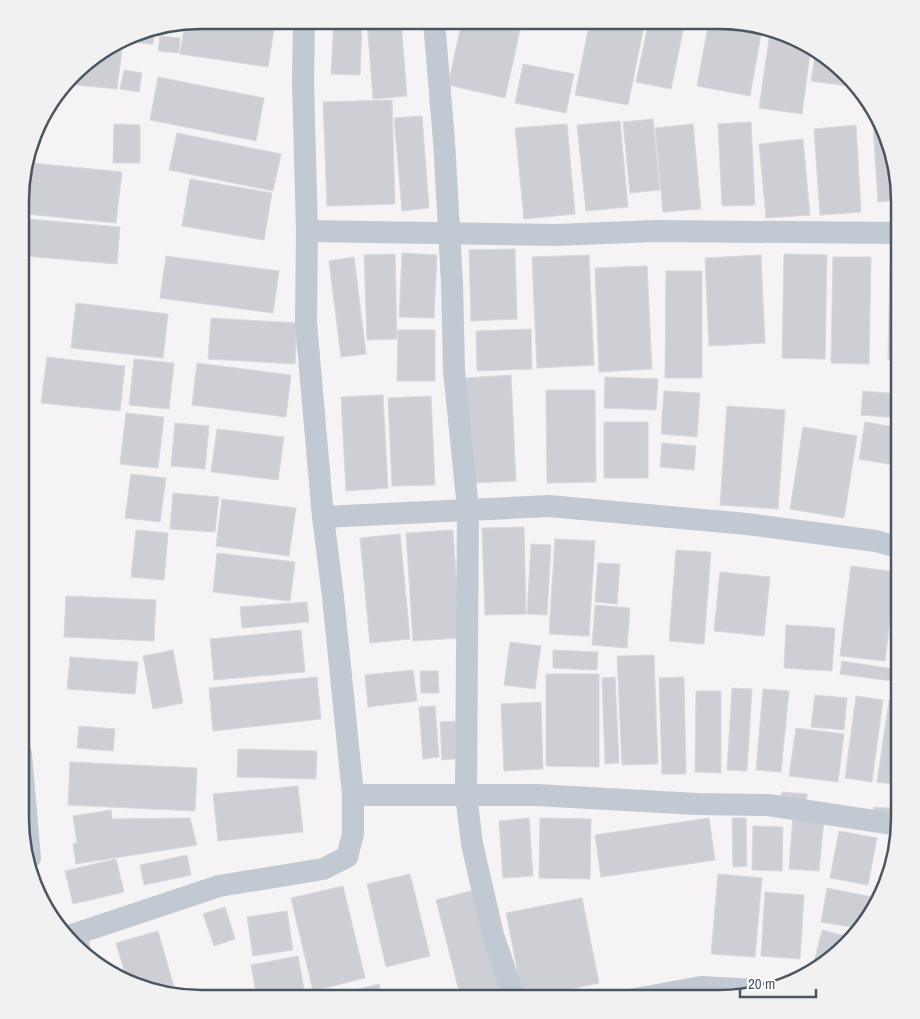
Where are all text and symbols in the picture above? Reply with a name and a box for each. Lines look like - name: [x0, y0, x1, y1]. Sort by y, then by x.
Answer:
- scale bar: [740, 966, 816, 998]
- text: 20 m: [748, 973, 775, 994]

